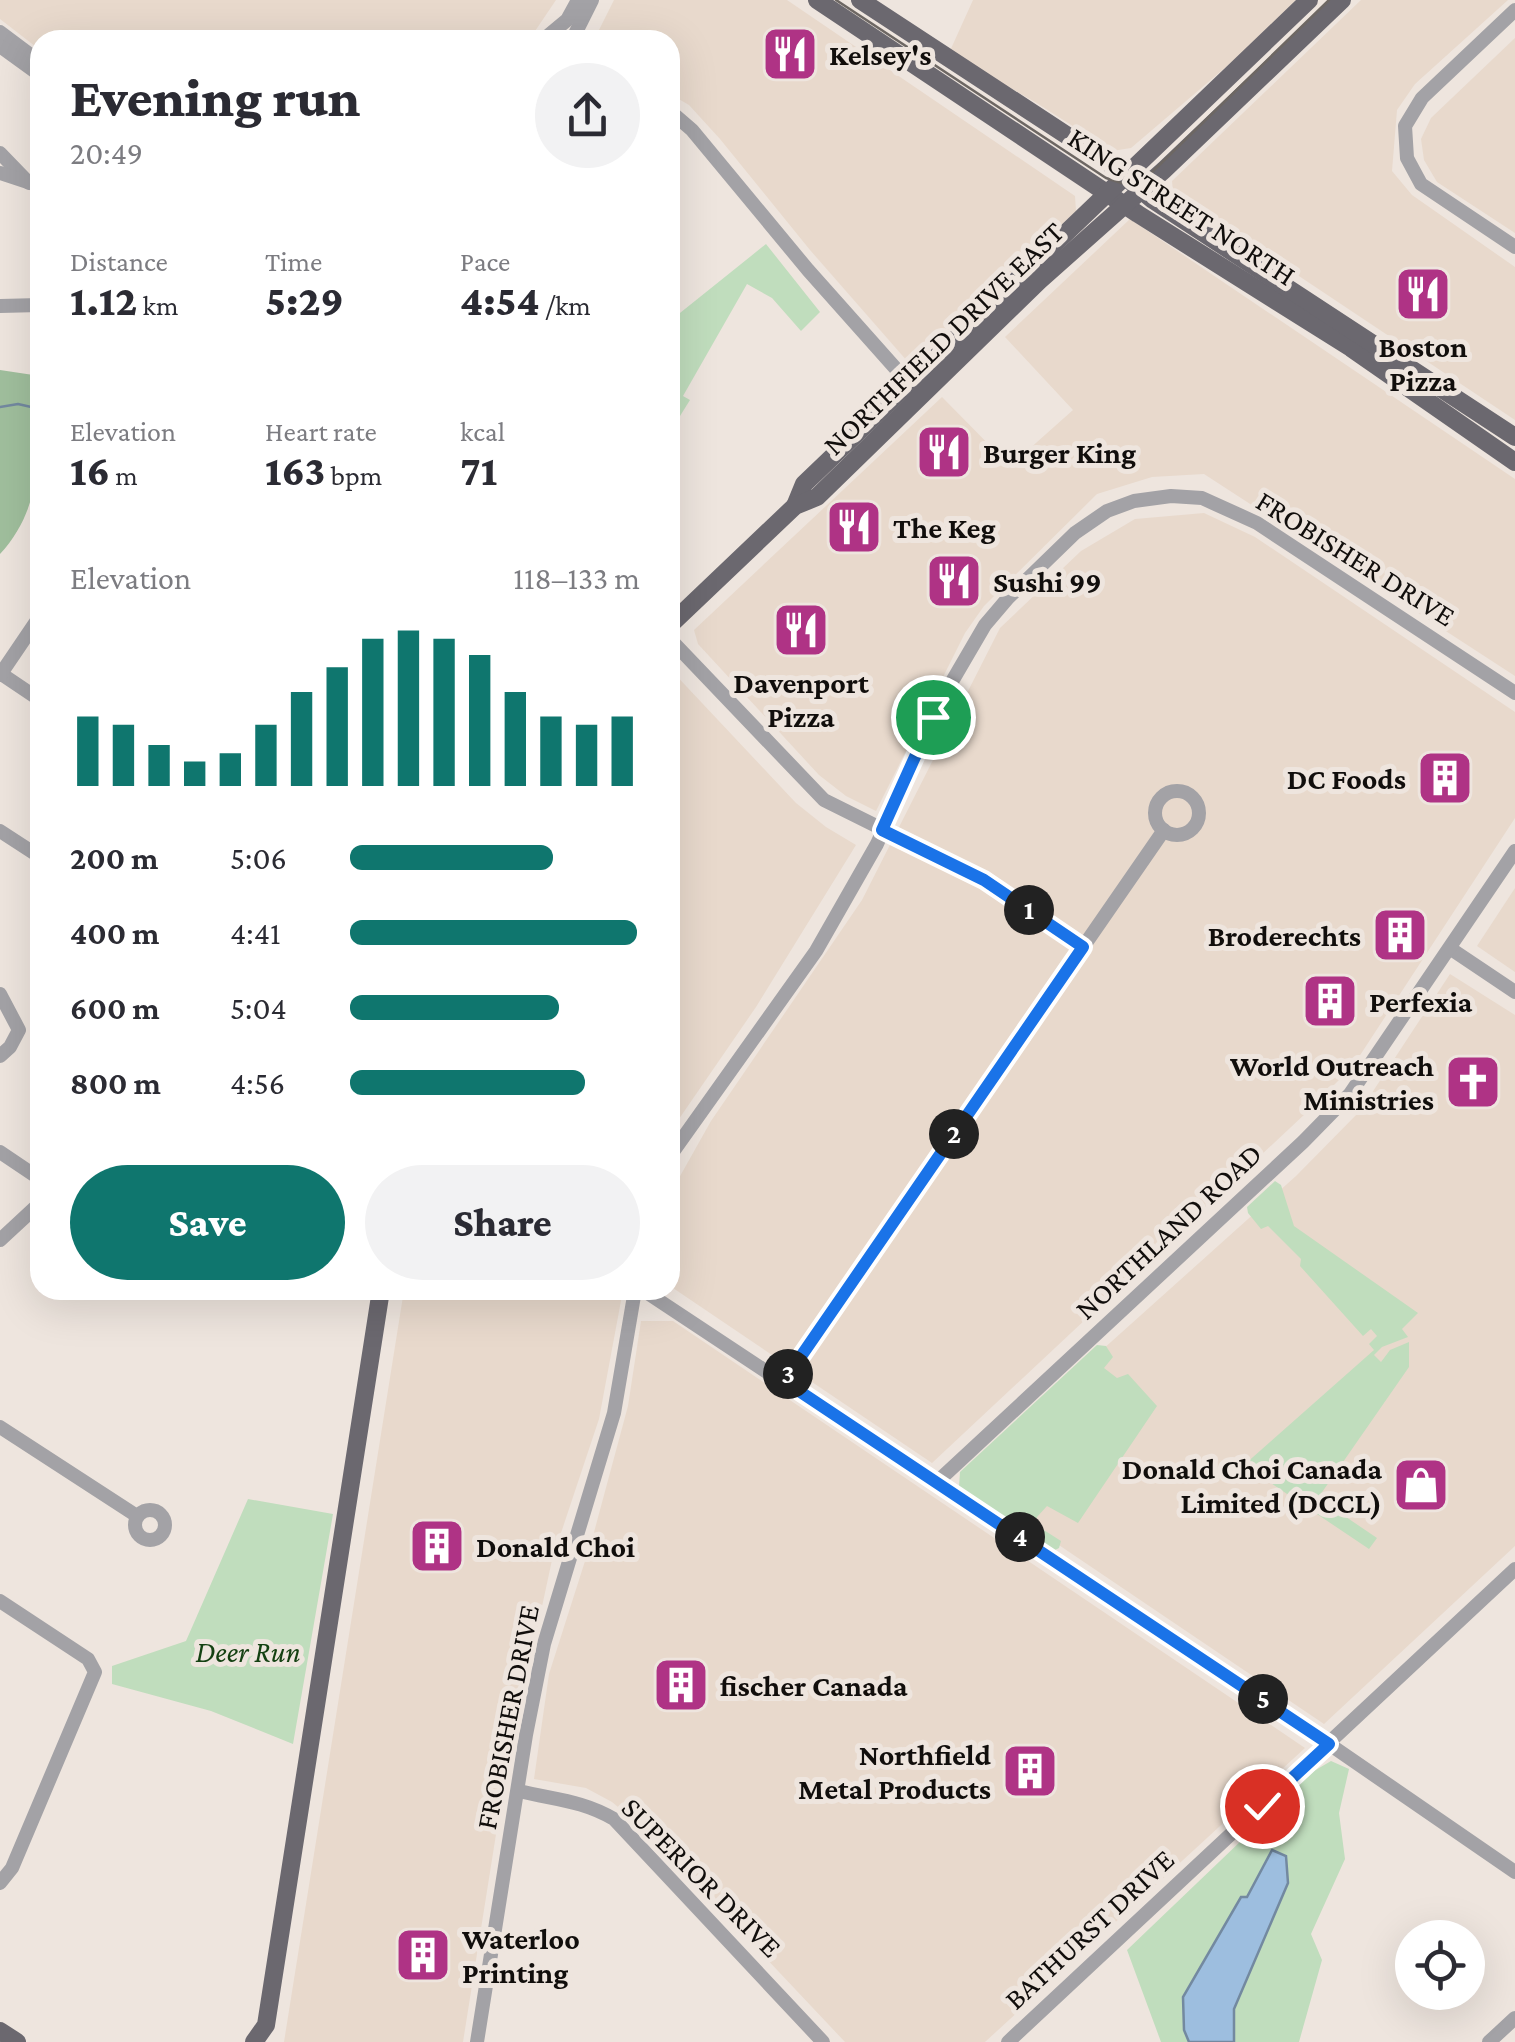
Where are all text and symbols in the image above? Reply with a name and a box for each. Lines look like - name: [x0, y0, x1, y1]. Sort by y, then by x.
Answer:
- restaurant icon: Kelsey's: [760, 24, 820, 84]
- place label: Kelsey's: [829, 38, 931, 71]
- button: share: [535, 63, 640, 168]
- text: Evening run: [70, 67, 360, 128]
- street label: KING STREET NORTH: [1062, 120, 1302, 292]
- text: 20:49: [70, 135, 143, 171]
- street label: NORTHFIELD DRIVE EAST: [816, 215, 1070, 461]
- text: Distance: [70, 246, 168, 277]
- text: Time: [265, 246, 322, 277]
- text: Pace: [460, 246, 510, 277]
- restaurant icon: Boston Pizza: [1393, 264, 1453, 324]
- text: 1.12: [70, 277, 137, 324]
- text: 5:29: [265, 277, 344, 324]
- text: 4:54: [460, 277, 540, 324]
- text: km: [137, 290, 178, 321]
- text: /km: [540, 290, 591, 321]
- place label: Boston Pizza: [1379, 330, 1467, 397]
- text: Elevation: [70, 416, 176, 447]
- text: Heart rate: [265, 416, 377, 447]
- text: kcal: [460, 416, 505, 447]
- restaurant icon: Burger King: [914, 422, 974, 482]
- place label: Burger King: [983, 436, 1136, 469]
- text: 16: [70, 447, 110, 494]
- text: 163: [265, 447, 325, 494]
- text: 71: [460, 447, 497, 494]
- text: m: [110, 460, 138, 491]
- text: bpm: [325, 460, 382, 491]
- street label: FROBISHER DRIVE: [1251, 484, 1461, 632]
- restaurant icon: The Keg: [824, 497, 884, 557]
- place label: The Keg: [893, 511, 996, 544]
- restaurant icon: Sushi 99: [924, 551, 984, 611]
- text: Elevation: [70, 560, 191, 596]
- text: 118–133 m: [513, 560, 640, 596]
- place label: Sushi 99: [993, 565, 1102, 598]
- restaurant icon: Davenport Pizza: [771, 600, 831, 660]
- place label: Davenport Pizza: [733, 666, 869, 733]
- pin: [891, 675, 976, 760]
- icon: arrive: [906, 690, 961, 745]
- building icon: DC Foods: [1415, 748, 1475, 808]
- place label: DC Foods: [1287, 762, 1406, 795]
- text: 200 m: [70, 840, 158, 876]
- text: 5:06: [230, 840, 287, 876]
- pin: 1: [1004, 885, 1054, 935]
- text: 1: [1024, 894, 1034, 925]
- building icon: Broderechts: [1370, 905, 1430, 965]
- text: 400 m: [70, 915, 159, 951]
- text: 4:41: [230, 915, 281, 951]
- place label: Broderechts: [1208, 919, 1361, 952]
- building icon: Perfexia: [1300, 971, 1360, 1031]
- place label: Perfexia: [1369, 985, 1473, 1018]
- text: 600 m: [70, 990, 160, 1026]
- text: 5:04: [230, 990, 287, 1026]
- place label: World Outreach Ministries: [1229, 1049, 1434, 1116]
- church icon: World Outreach Ministries: [1443, 1052, 1503, 1112]
- text: 800 m: [70, 1065, 161, 1101]
- text: 4:56: [230, 1065, 285, 1101]
- pin: 2: [929, 1109, 979, 1159]
- text: 2: [947, 1118, 961, 1149]
- street label: NORTHLAND ROAD: [1068, 1136, 1268, 1326]
- button: Save: [70, 1165, 345, 1280]
- button: Share: [365, 1165, 640, 1280]
- pin: 3: [763, 1349, 813, 1399]
- text: 3: [781, 1358, 795, 1389]
- place label: Donald Choi Canada Limited (DCCL): [1122, 1452, 1382, 1520]
- shop icon: Donald Choi Canada Limited (DCCL): [1391, 1455, 1451, 1515]
- pin: 4: [995, 1512, 1045, 1562]
- building icon: Donald Choi: [407, 1516, 467, 1576]
- text: 4: [1012, 1521, 1028, 1552]
- place label: Donald Choi: [476, 1530, 635, 1563]
- street label: FROBISHER DRIVE: [469, 1602, 545, 1832]
- park label: Deer Run: [195, 1635, 301, 1668]
- building icon: fischer Canada: [651, 1655, 711, 1715]
- place label: fischer Canada: [720, 1669, 908, 1702]
- pin: 5: [1238, 1674, 1288, 1724]
- text: 5: [1256, 1683, 1270, 1714]
- place label: Northfield Metal Products: [798, 1738, 992, 1805]
- building icon: Northfield Metal Products: [1000, 1741, 1060, 1801]
- pin: [1220, 1764, 1305, 1849]
- icon: check: [1235, 1779, 1290, 1834]
- street label: SUPERIOR DRIVE: [615, 1790, 789, 1964]
- street label: BATHURST DRIVE: [998, 1842, 1180, 2016]
- map controls: [1395, 1920, 1485, 2010]
- button: locate: [1395, 1920, 1485, 2010]
- place label: Waterloo Printing: [461, 1922, 580, 1989]
- building icon: Waterloo Printing: [393, 1925, 453, 1985]

